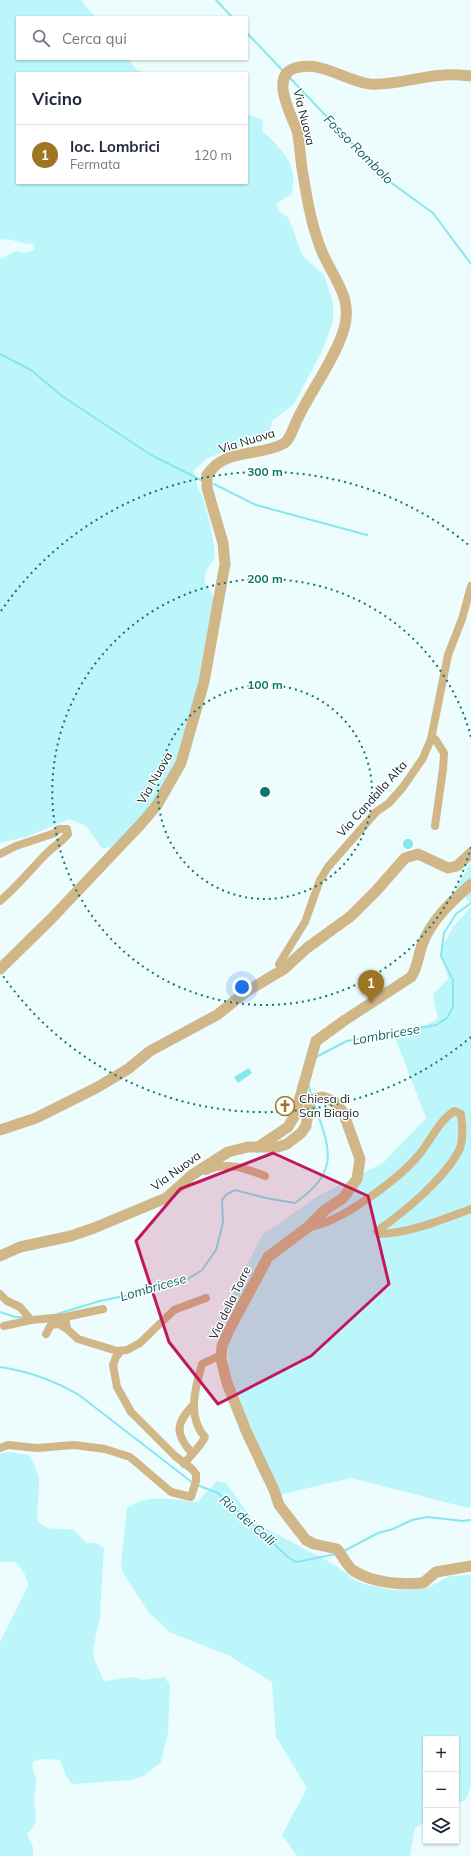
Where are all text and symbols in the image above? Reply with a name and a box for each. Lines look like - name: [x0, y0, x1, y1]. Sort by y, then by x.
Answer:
- search box: [16, 16, 248, 60]
- icon: search: [30, 27, 52, 49]
- text: Cerca qui: [62, 29, 127, 48]
- street label: Via Nuova: [290, 87, 319, 147]
- text: Vicino: [32, 88, 82, 109]
- water label: Fosso Rombolo: [321, 111, 397, 187]
- text: Ioc. Lombrici: [70, 137, 160, 156]
- text: 1: [41, 147, 49, 163]
- text: 120 m: [194, 147, 232, 163]
- text: Fermata: [70, 156, 120, 172]
- street label: Via Nuova: [217, 425, 277, 456]
- text: 300 m: [247, 464, 283, 479]
- text: 200 m: [247, 571, 283, 586]
- text: 100 m: [247, 677, 283, 692]
- street label: Via Nuova: [134, 749, 175, 806]
- street label: Via Candalla Alta: [333, 757, 410, 840]
- centre of rings: [258, 785, 272, 799]
- pin: 1: [358, 970, 384, 1003]
- your location: [232, 977, 252, 997]
- water label: Lombricese: [351, 1020, 421, 1048]
- place label: Chiesa di San Biagio: [299, 1091, 359, 1120]
- church icon: Chiesa di San Biagio: [274, 1095, 296, 1117]
- street label: Via Nuova: [148, 1148, 203, 1194]
- street label: Via della Torre: [205, 1264, 254, 1342]
- water label: Lombricese: [118, 1270, 188, 1304]
- water label: Rio dei Colli: [217, 1491, 280, 1549]
- map controls: [423, 1736, 459, 1844]
- button: +: [423, 1736, 459, 1772]
- button: −: [423, 1772, 459, 1808]
- button: layers: [423, 1808, 459, 1844]

